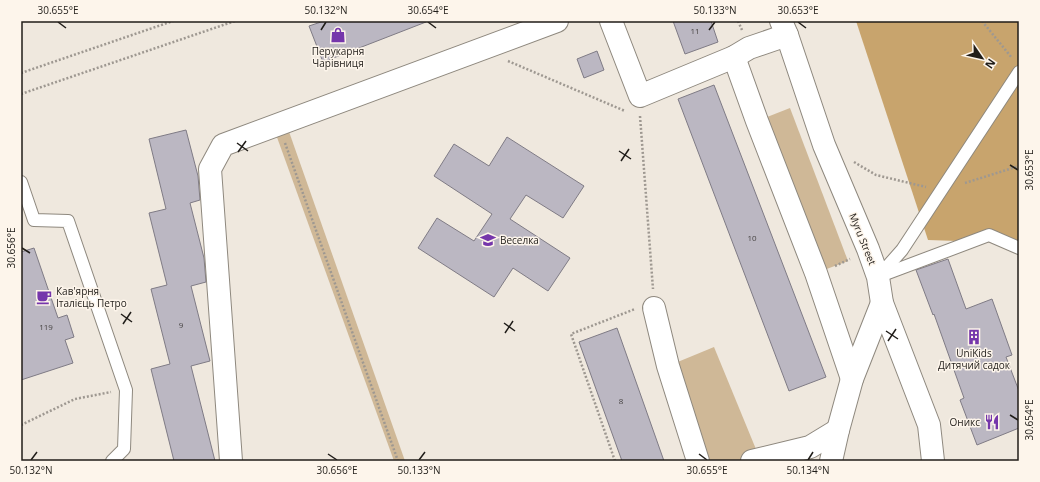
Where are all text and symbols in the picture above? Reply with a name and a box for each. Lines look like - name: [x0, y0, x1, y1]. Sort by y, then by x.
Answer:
- text: 30.655°E: [37, 3, 79, 17]
- text: 50.132°N: [304, 3, 348, 17]
- text: 30.654°E: [407, 3, 449, 17]
- text: 50.133°N: [693, 3, 737, 17]
- text: 30.653°E: [777, 3, 819, 17]
- house number: 11: [690, 25, 700, 36]
- shop icon: Перукарня Чарівниця: [329, 26, 347, 44]
- north arrow: [962, 38, 1002, 78]
- place label: Перукарня Чарівниця: [312, 44, 364, 70]
- text: N: [982, 56, 999, 72]
- text: 30.653°E: [1022, 149, 1036, 191]
- street label: Myru Street: [846, 211, 880, 267]
- text: 30.656°E: [4, 227, 18, 269]
- school or university icon: Веселка: [479, 231, 497, 249]
- house number: 10: [747, 232, 757, 243]
- place label: Веселка: [500, 233, 539, 247]
- place label: Кав'ярня Італієць Петро: [56, 284, 127, 310]
- cafe icon: Кав'ярня Італієць Петро: [35, 288, 53, 306]
- house number: 9: [179, 319, 184, 330]
- house number: 119: [39, 321, 53, 332]
- building icon: UniKids Дитячий садок: [965, 328, 983, 346]
- place label: UniKids Дитячий садок: [938, 346, 1011, 372]
- house number: 8: [619, 395, 624, 406]
- text: 30.654°E: [1022, 399, 1036, 441]
- restaurant icon: Оникс: [983, 413, 1001, 431]
- place label: Оникс: [950, 415, 980, 429]
- text: 50.132°N: [9, 463, 53, 477]
- text: 30.656°E: [316, 463, 358, 477]
- text: 50.133°N: [397, 463, 441, 477]
- text: 30.655°E: [686, 463, 728, 477]
- text: 50.134°N: [786, 463, 830, 477]

